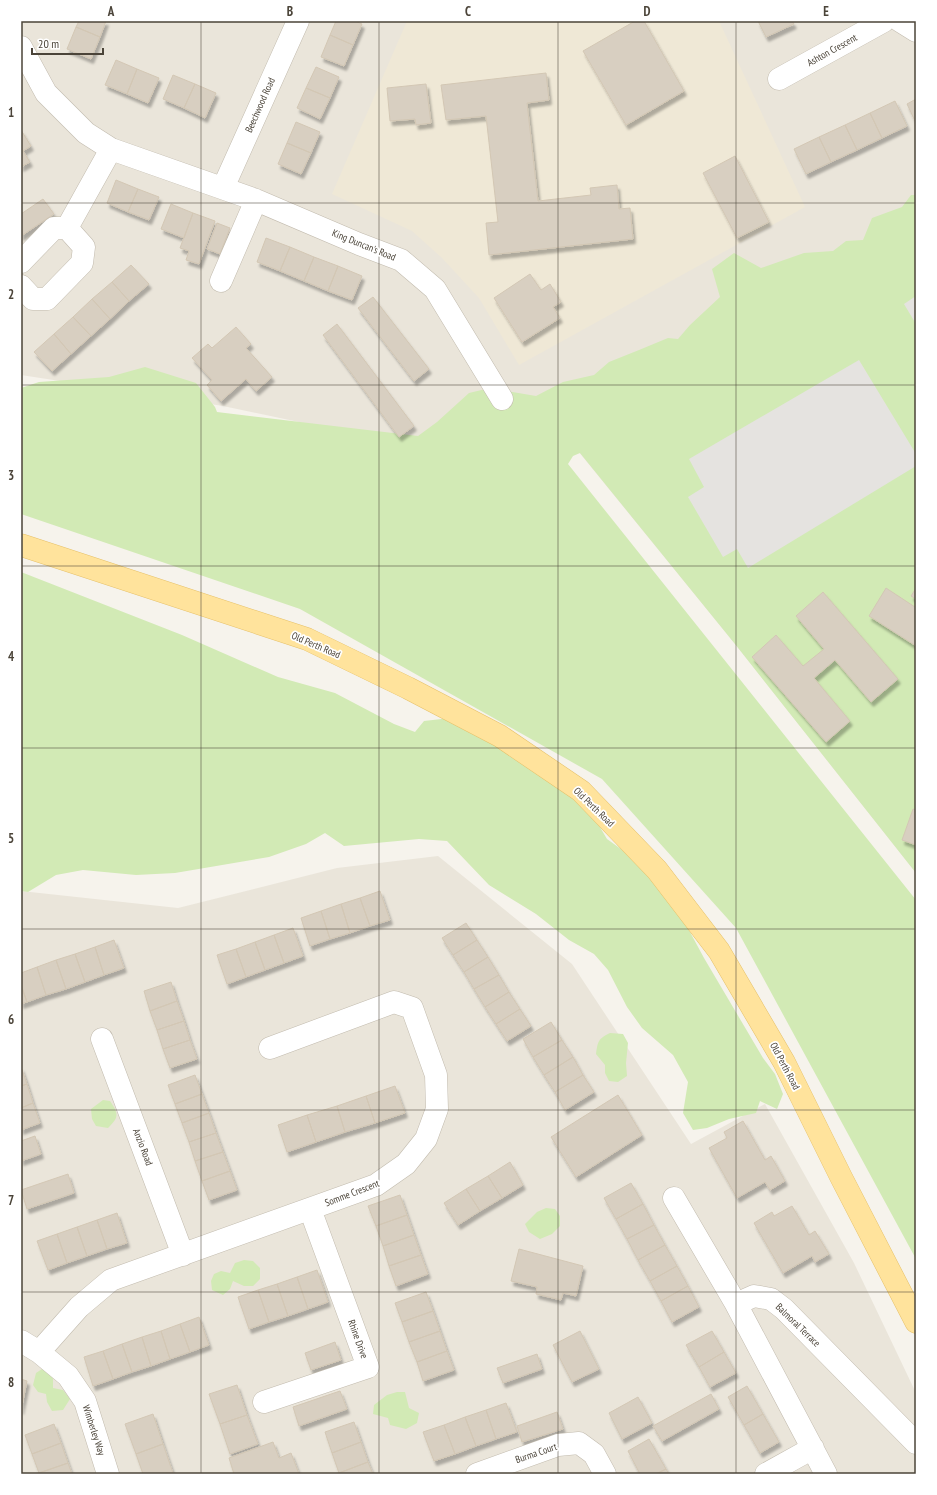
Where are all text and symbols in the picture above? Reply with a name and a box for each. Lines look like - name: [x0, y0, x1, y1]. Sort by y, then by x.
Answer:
- text: A: [107, 3, 115, 20]
- text: B: [287, 3, 293, 20]
- text: C: [465, 3, 471, 20]
- text: D: [644, 3, 651, 20]
- text: E: [823, 3, 829, 20]
- scale bar: [32, 30, 103, 56]
- street label: Ashton Crescent: [805, 31, 860, 69]
- text: 20 m: [38, 36, 59, 51]
- street label: Beechwood Road: [242, 76, 278, 134]
- text: 1: [8, 104, 14, 121]
- street label: King Duncan's Road: [330, 226, 398, 264]
- text: 2: [8, 286, 14, 303]
- text: 3: [8, 467, 14, 484]
- street label: Old Perth Road: [290, 629, 342, 661]
- text: 4: [8, 648, 15, 665]
- street label: Old Perth Road: [571, 784, 617, 830]
- text: 5: [8, 830, 14, 847]
- text: 6: [8, 1011, 14, 1028]
- street label: Old Perth Road: [767, 1040, 803, 1092]
- street label: Anzio Road: [130, 1127, 156, 1167]
- street label: Somme Crescent: [323, 1177, 381, 1209]
- text: 7: [8, 1192, 14, 1209]
- street label: Balmoral Terrace: [773, 1300, 823, 1350]
- street label: Rhine Drive: [345, 1318, 371, 1360]
- text: 8: [8, 1374, 14, 1391]
- street label: Wimberley Way: [80, 1403, 108, 1457]
- street label: Burma Court: [513, 1440, 559, 1466]

